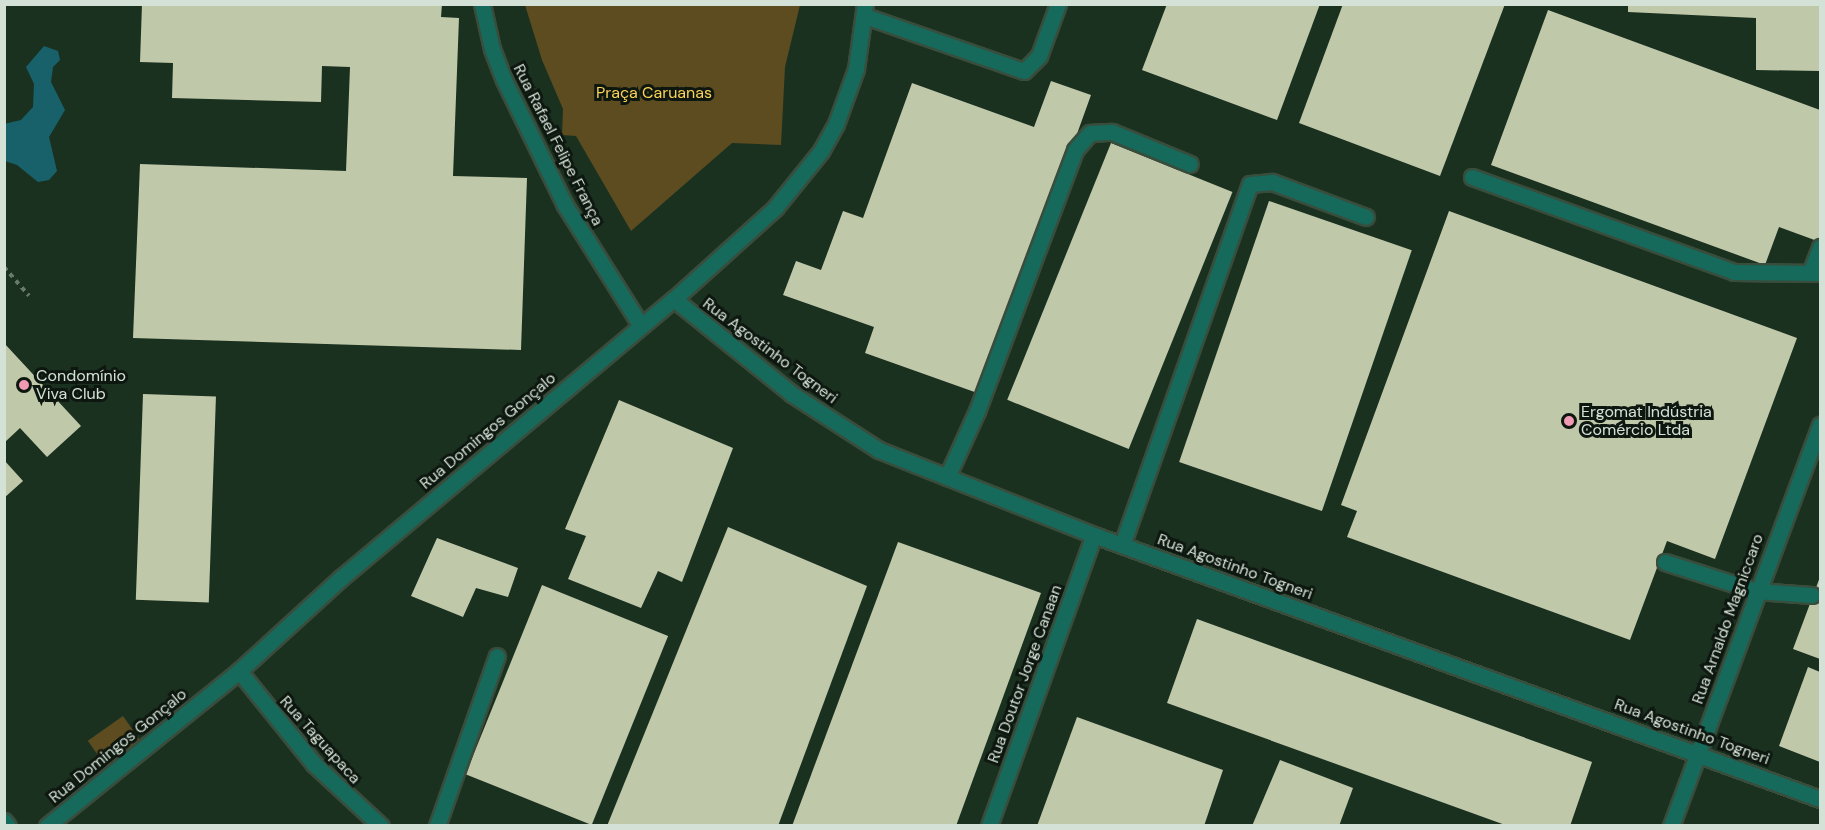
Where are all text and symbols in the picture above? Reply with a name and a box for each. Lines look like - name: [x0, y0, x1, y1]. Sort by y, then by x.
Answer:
- street label: Rua Rafael Felipe França: [509, 61, 607, 229]
- park label: Praça Caruanas: [596, 83, 712, 103]
- street label: Rua Agostinho Togneri: [699, 294, 841, 408]
- place label: Condomínio Viva Club: [36, 366, 126, 404]
- street label: Rua Domingos Gonçalo: [416, 369, 560, 493]
- marker: Condomínio Viva Club: [17, 378, 31, 392]
- place label: Ergomat Indústria Comércio Ltda: [1581, 402, 1712, 440]
- marker: Ergomat Indústria Comércio Ltda: [1562, 414, 1576, 428]
- street label: Rua Agostinho Togneri: [1155, 530, 1315, 604]
- street label: Rua Arnaldo Magniccaro: [1688, 531, 1768, 707]
- street label: Rua Doutor Jorge Canaan: [984, 582, 1066, 766]
- street label: Rua Domingos Gonçalo: [45, 685, 191, 807]
- street label: Rua Taguapaca: [276, 692, 364, 788]
- street label: Rua Agostinho Togneri: [1612, 695, 1772, 769]

